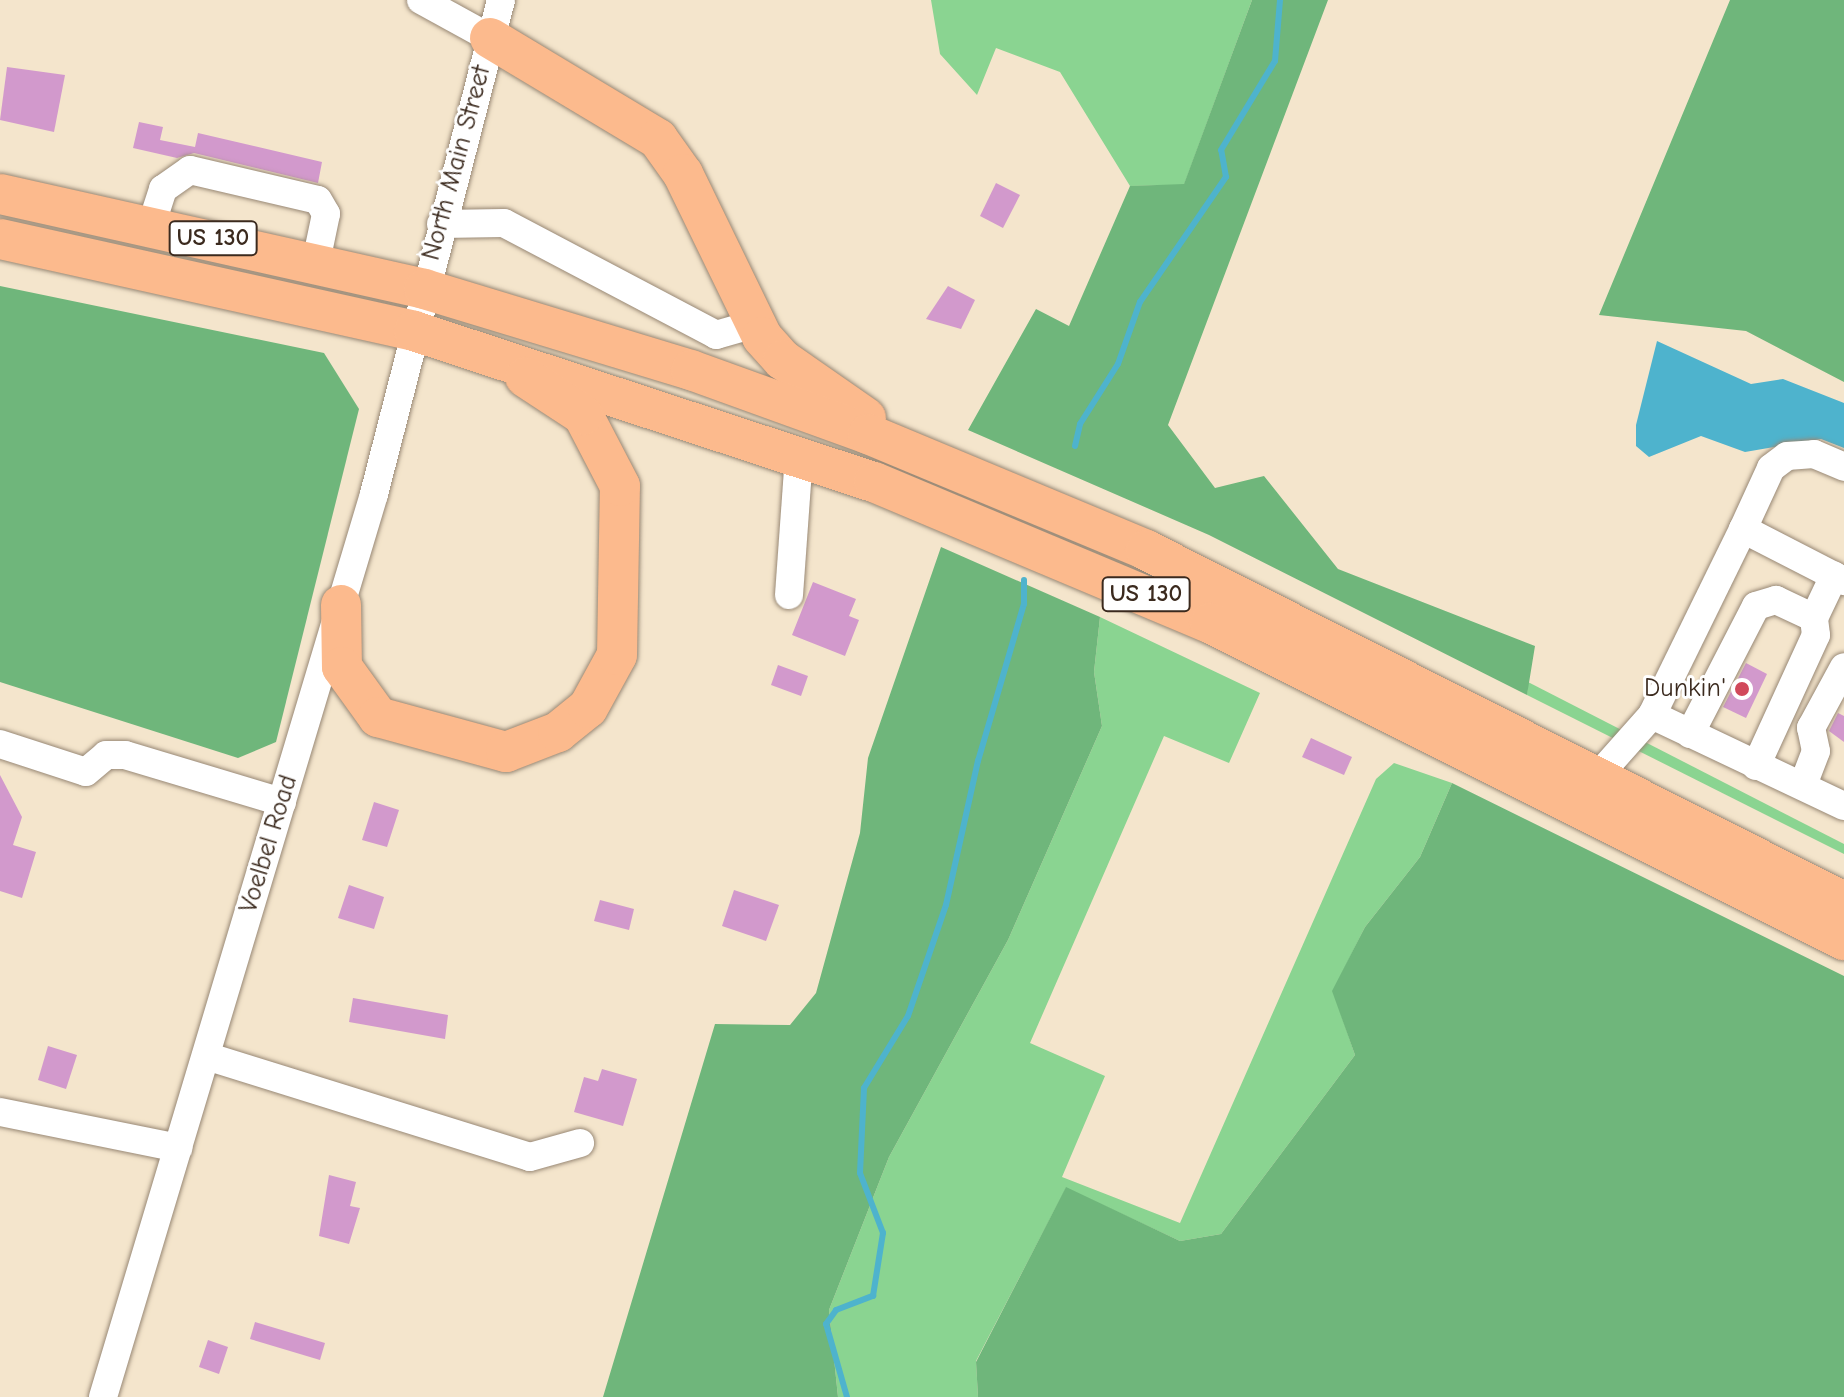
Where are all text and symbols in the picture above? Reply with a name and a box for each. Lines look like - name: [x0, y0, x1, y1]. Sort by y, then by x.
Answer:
- street label: North Main Street: [416, 62, 498, 264]
- road number: US 130: [167, 218, 259, 258]
- road number: US 130: [1100, 574, 1192, 614]
- place label: Dunkin': [1644, 673, 1726, 705]
- marker: Dunkin': [1733, 680, 1751, 698]
- street label: Voelbel Road: [233, 771, 305, 917]

